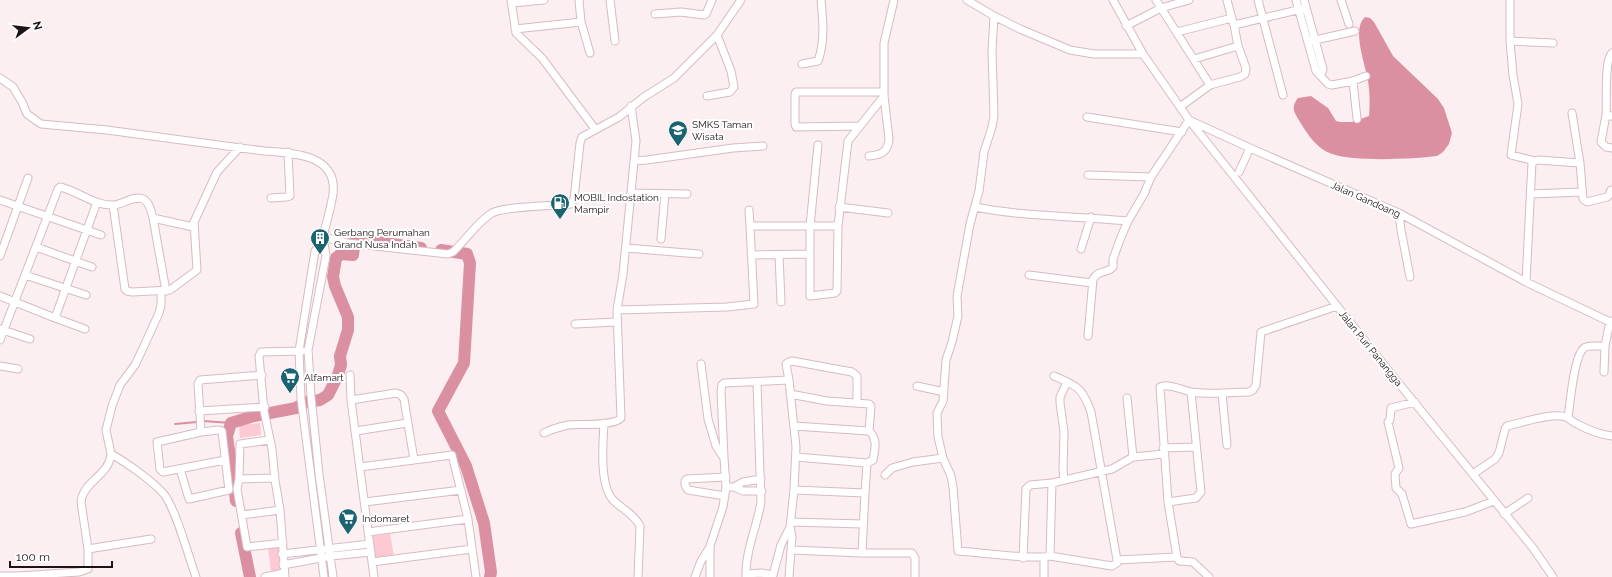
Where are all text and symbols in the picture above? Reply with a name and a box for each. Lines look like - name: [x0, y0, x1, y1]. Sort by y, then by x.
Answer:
- north arrow: [8, 8, 48, 48]
- text: N: [30, 20, 45, 31]
- school or university icon: SMKS Taman Wisata: [667, 119, 689, 147]
- place label: SMKS Taman Wisata: [692, 119, 753, 142]
- street label: Jalan Gandoang: [1329, 179, 1402, 220]
- fuel station icon: MOBIL Indostation Mampir: [549, 192, 571, 220]
- place label: MOBIL Indostation Mampir: [574, 192, 659, 215]
- building icon: Gerbang Perumahan Grand Nusa Indah: [309, 227, 331, 255]
- place label: Gerbang Perumahan Grand Nusa Indah: [334, 227, 430, 250]
- street label: Jalan Puri Panangga: [1337, 308, 1404, 388]
- supermarket icon: Alfamart: [279, 366, 301, 394]
- place label: Alfamart: [304, 372, 344, 383]
- supermarket icon: Indomaret: [337, 507, 359, 535]
- place label: Indomaret: [362, 513, 410, 524]
- scale bar: [10, 543, 112, 569]
- text: 100 m: [16, 550, 50, 564]

